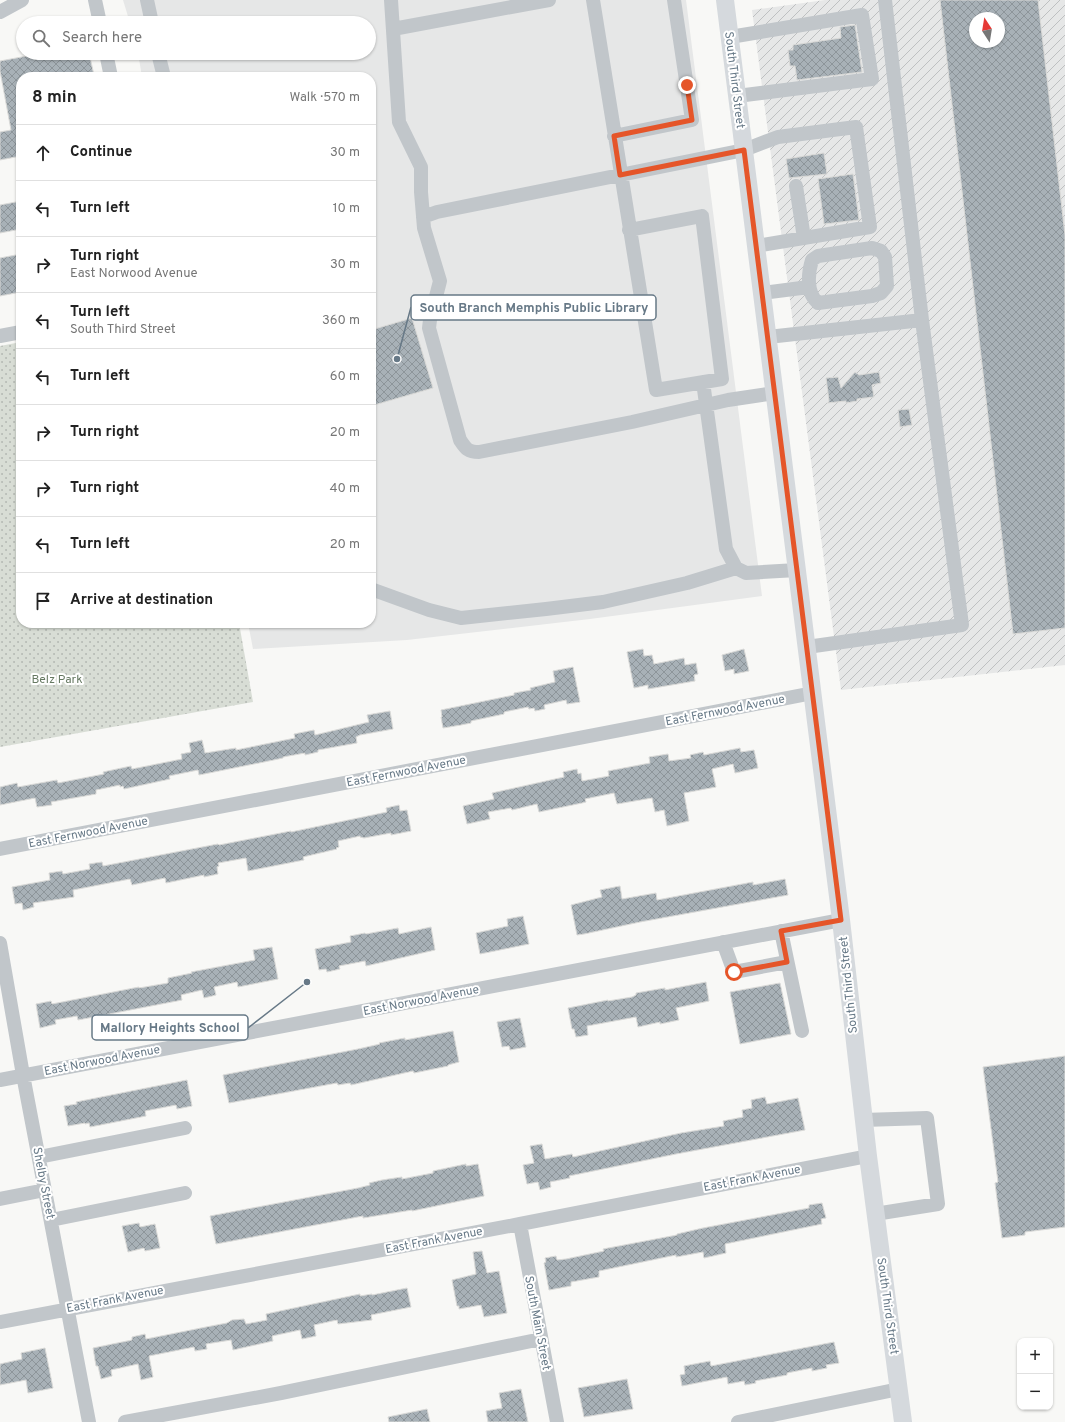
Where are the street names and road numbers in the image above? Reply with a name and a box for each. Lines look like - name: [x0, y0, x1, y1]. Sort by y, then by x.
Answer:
- street label: South Third Street: [720, 31, 748, 130]
- street label: East Fernwood Avenue: [664, 692, 786, 730]
- street label: East Fernwood Avenue: [345, 753, 467, 791]
- street label: East Fernwood Avenue: [27, 814, 149, 852]
- street label: South Third Street: [836, 936, 862, 1034]
- street label: East Norwood Avenue: [362, 982, 480, 1020]
- street label: East Norwood Avenue: [43, 1042, 161, 1080]
- street label: Shelby Street: [28, 1146, 58, 1220]
- street label: East Frank Avenue: [702, 1162, 802, 1196]
- street label: East Frank Avenue: [384, 1224, 484, 1258]
- street label: South Third Street: [872, 1257, 902, 1356]
- street label: South Main Street: [520, 1275, 554, 1372]
- street label: East Frank Avenue: [65, 1283, 165, 1317]

